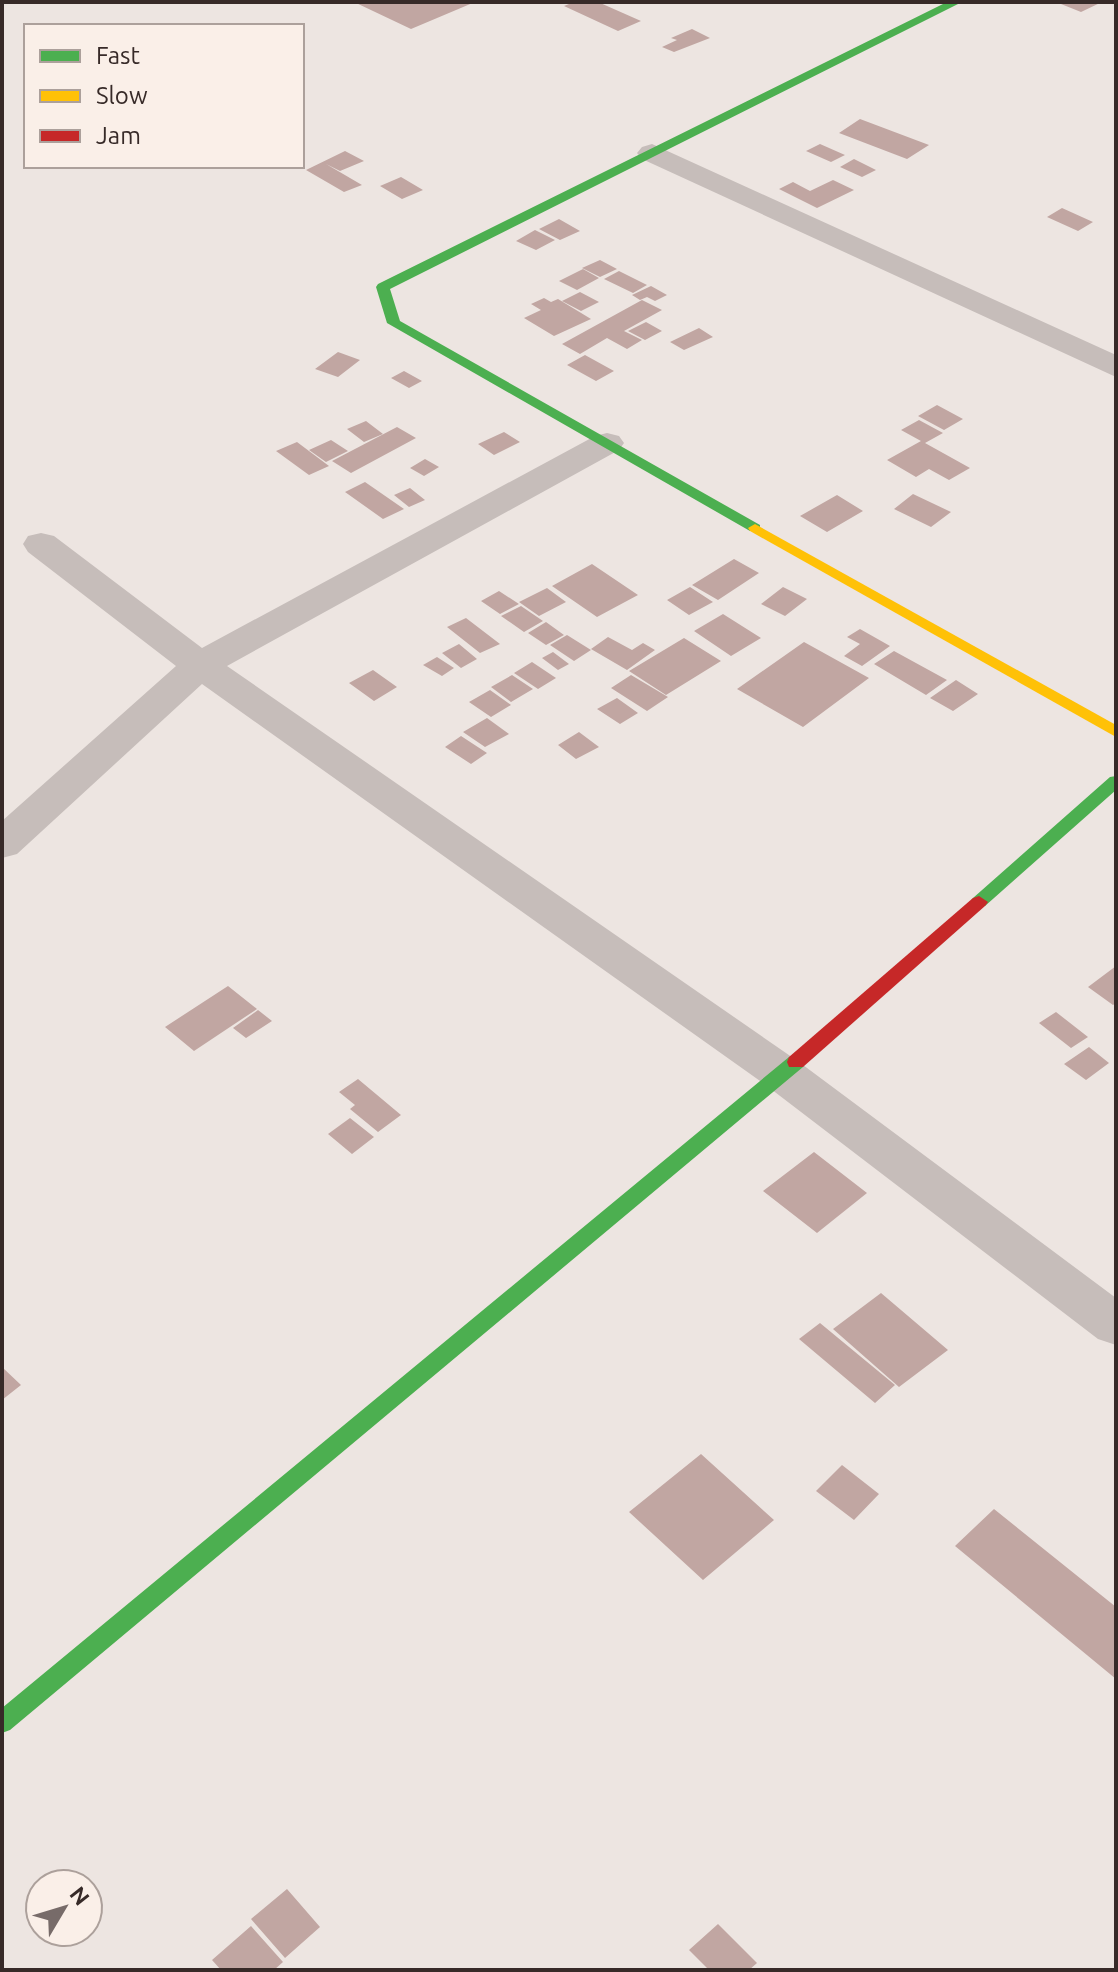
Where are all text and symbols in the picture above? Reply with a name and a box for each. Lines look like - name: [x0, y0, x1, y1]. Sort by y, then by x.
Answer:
- legend: [24, 24, 304, 168]
- text: Fast: [96, 42, 140, 69]
- text: Slow: [96, 82, 148, 109]
- text: Jam: [96, 122, 141, 149]
- north arrow: [24, 1868, 104, 1948]
- text: N: [65, 1881, 95, 1910]

